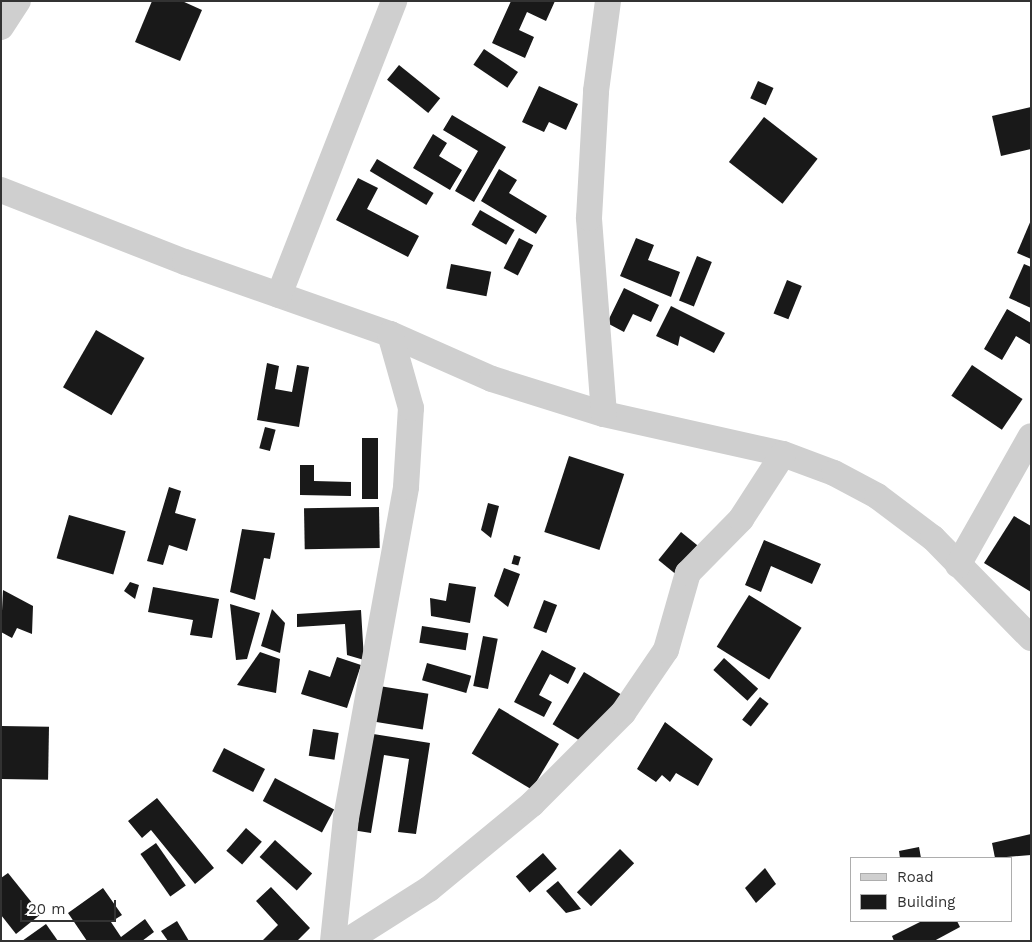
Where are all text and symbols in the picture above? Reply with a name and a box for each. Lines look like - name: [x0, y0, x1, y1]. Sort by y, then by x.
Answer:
- legend: [850, 857, 1012, 922]
- text: Road: [897, 868, 934, 886]
- scale bar: [22, 890, 119, 922]
- text: Building: [897, 893, 955, 911]
- text: 20 m: [28, 900, 66, 918]

